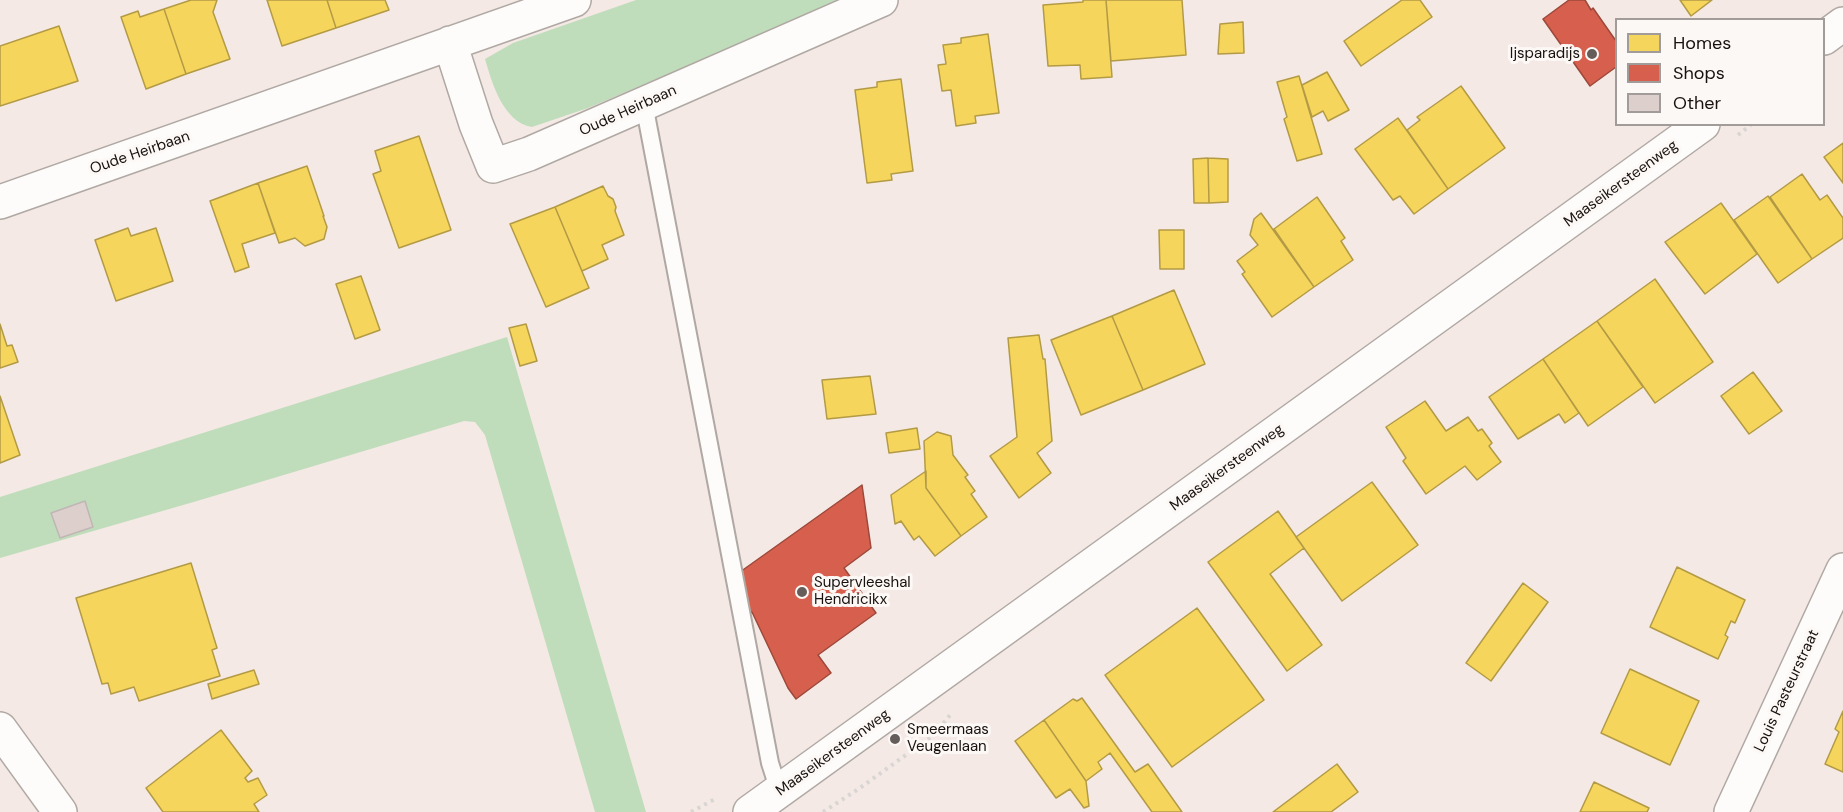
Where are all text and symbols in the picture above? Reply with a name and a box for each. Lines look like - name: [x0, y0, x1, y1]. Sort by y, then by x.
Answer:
- legend: [1615, 18, 1825, 126]
- text: Homes: [1673, 31, 1731, 55]
- place label: Ijsparadijs: [1510, 45, 1580, 63]
- marker: Ijsparadijs: [1585, 47, 1599, 61]
- text: Shops: [1673, 61, 1725, 85]
- street label: Oude Heirbaan: [577, 82, 679, 140]
- text: Other: [1673, 91, 1721, 115]
- street label: Oude Heirbaan: [88, 128, 192, 178]
- street label: Maaseikersteenweg: [1561, 137, 1681, 231]
- street label: Maaseikersteenweg: [1167, 421, 1287, 515]
- place label: Supervleeshal Hendricikx: [814, 574, 911, 609]
- marker: Supervleeshal Hendricikx: [795, 585, 809, 599]
- street label: Louis Pasteurstraat: [1751, 627, 1823, 755]
- street label: Maaseikersteenweg: [773, 706, 893, 800]
- place label: Smeermaas Veugenlaan: [907, 721, 989, 756]
- marker: Smeermaas Veugenlaan: [888, 732, 902, 746]

